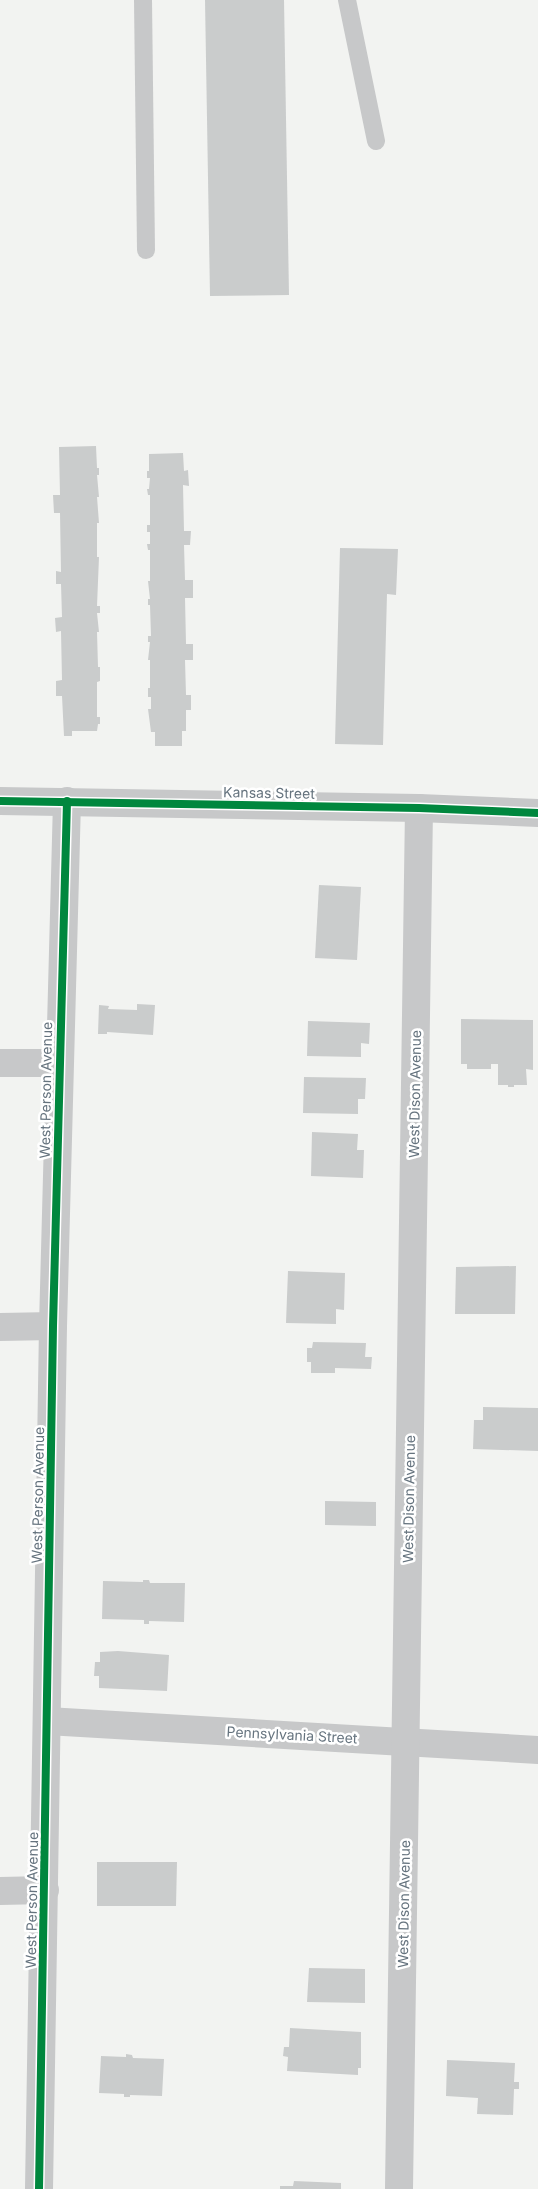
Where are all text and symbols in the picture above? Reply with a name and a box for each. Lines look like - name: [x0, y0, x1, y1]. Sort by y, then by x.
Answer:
- street label: Kansas Street: [223, 783, 315, 802]
- street label: West Person Avenue: [36, 1022, 55, 1158]
- street label: West Dison Avenue: [405, 1030, 424, 1158]
- street label: West Person Avenue: [28, 1427, 47, 1563]
- street label: West Dison Avenue: [399, 1435, 418, 1563]
- street label: Pennsylvania Street: [226, 1723, 358, 1746]
- street label: West Person Avenue: [22, 1832, 41, 1968]
- street label: West Dison Avenue: [394, 1840, 413, 1968]

